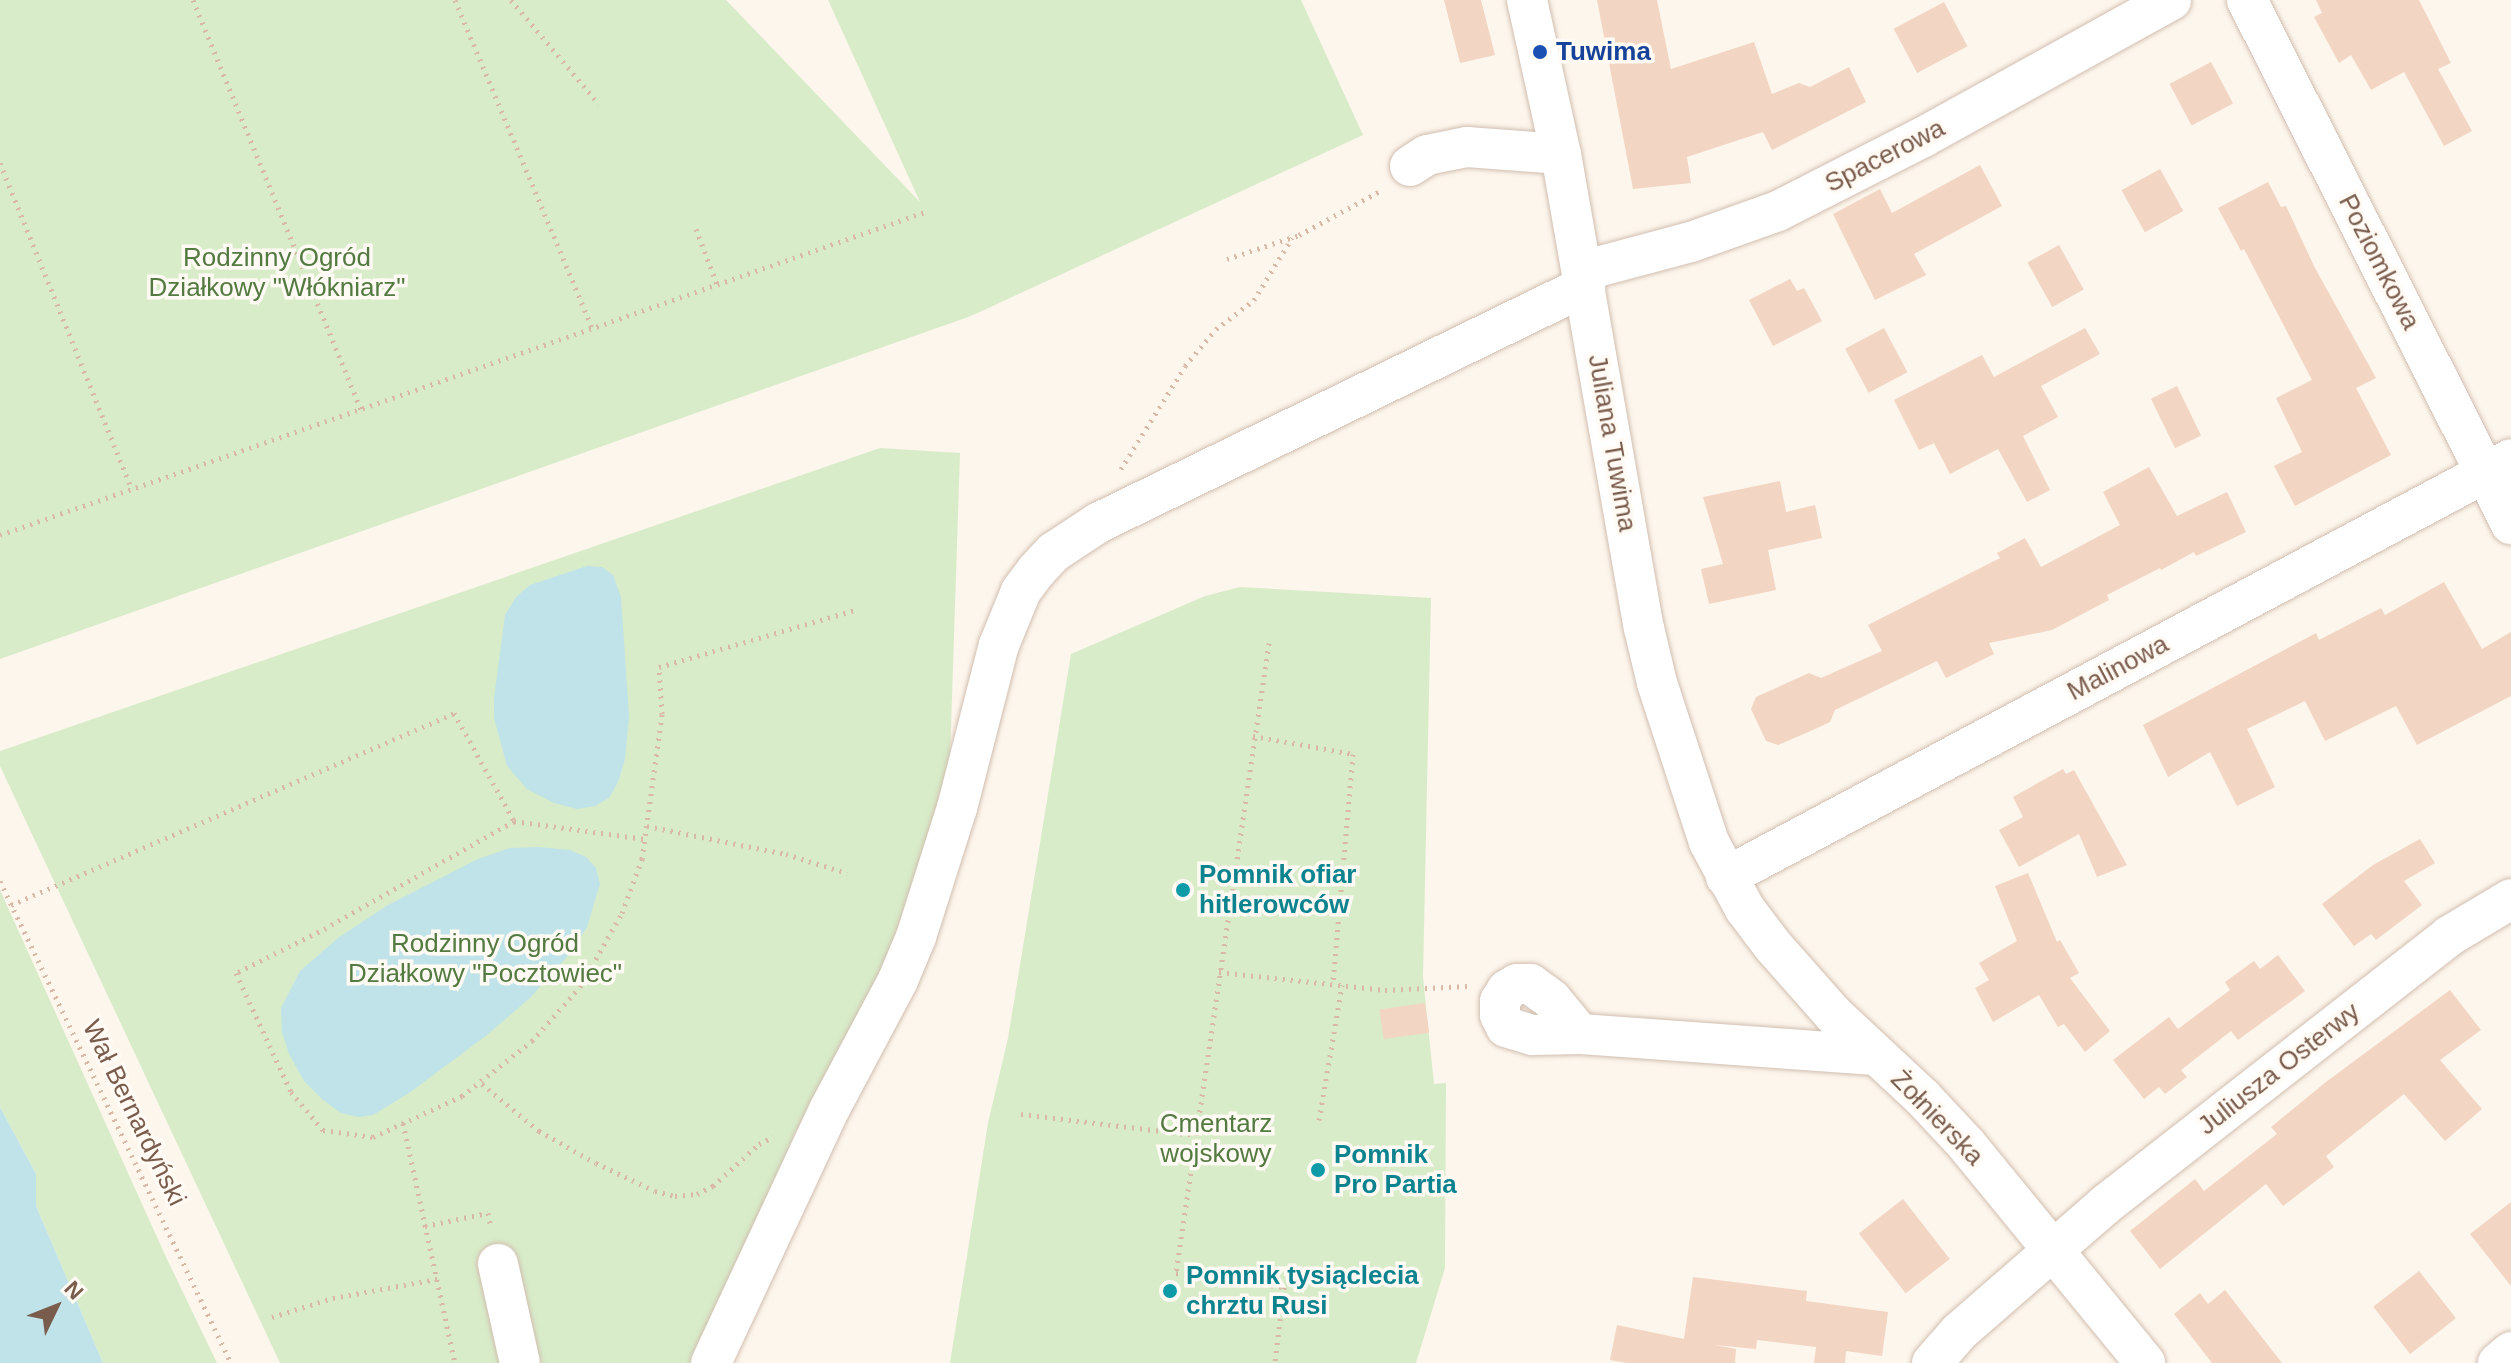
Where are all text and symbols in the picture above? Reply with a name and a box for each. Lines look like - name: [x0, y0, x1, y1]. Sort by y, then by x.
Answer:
- place label: Tuwima: [1556, 36, 1651, 68]
- marker: Tuwima: [1531, 43, 1549, 61]
- street label: Spacerowa: [1820, 113, 1950, 199]
- street label: Poziomkowa: [2332, 189, 2426, 335]
- park label: Rodzinny Ogród Działkowy "Włókniarz": [149, 242, 405, 304]
- street label: Juliana Tuwima: [1581, 352, 1643, 534]
- street label: Malinowa: [2062, 628, 2174, 708]
- place label: Pomnik ofiar hitlerowców: [1199, 859, 1356, 920]
- marker: Pomnik ofiar hitlerowców: [1174, 881, 1192, 899]
- park label: Rodzinny Ogród Działkowy "Pocztowiec": [348, 928, 622, 990]
- street label: Juliusza Osterwy: [2192, 996, 2366, 1142]
- street label: Wał Bernardyński: [76, 1015, 192, 1211]
- street label: Żołnierska: [1884, 1064, 1990, 1172]
- park label: Cmentarz wojskowy: [1160, 1108, 1272, 1170]
- place label: Pomnik Pro Partia: [1334, 1139, 1457, 1200]
- marker: Pomnik Pro Partia: [1309, 1161, 1327, 1179]
- place label: Pomnik tysiąclecia chrztu Rusi: [1186, 1260, 1419, 1322]
- north arrow: [16, 1267, 96, 1347]
- text: N: [59, 1276, 88, 1305]
- marker: Pomnik tysiąclecia chrztu Rusi: [1161, 1282, 1179, 1300]

